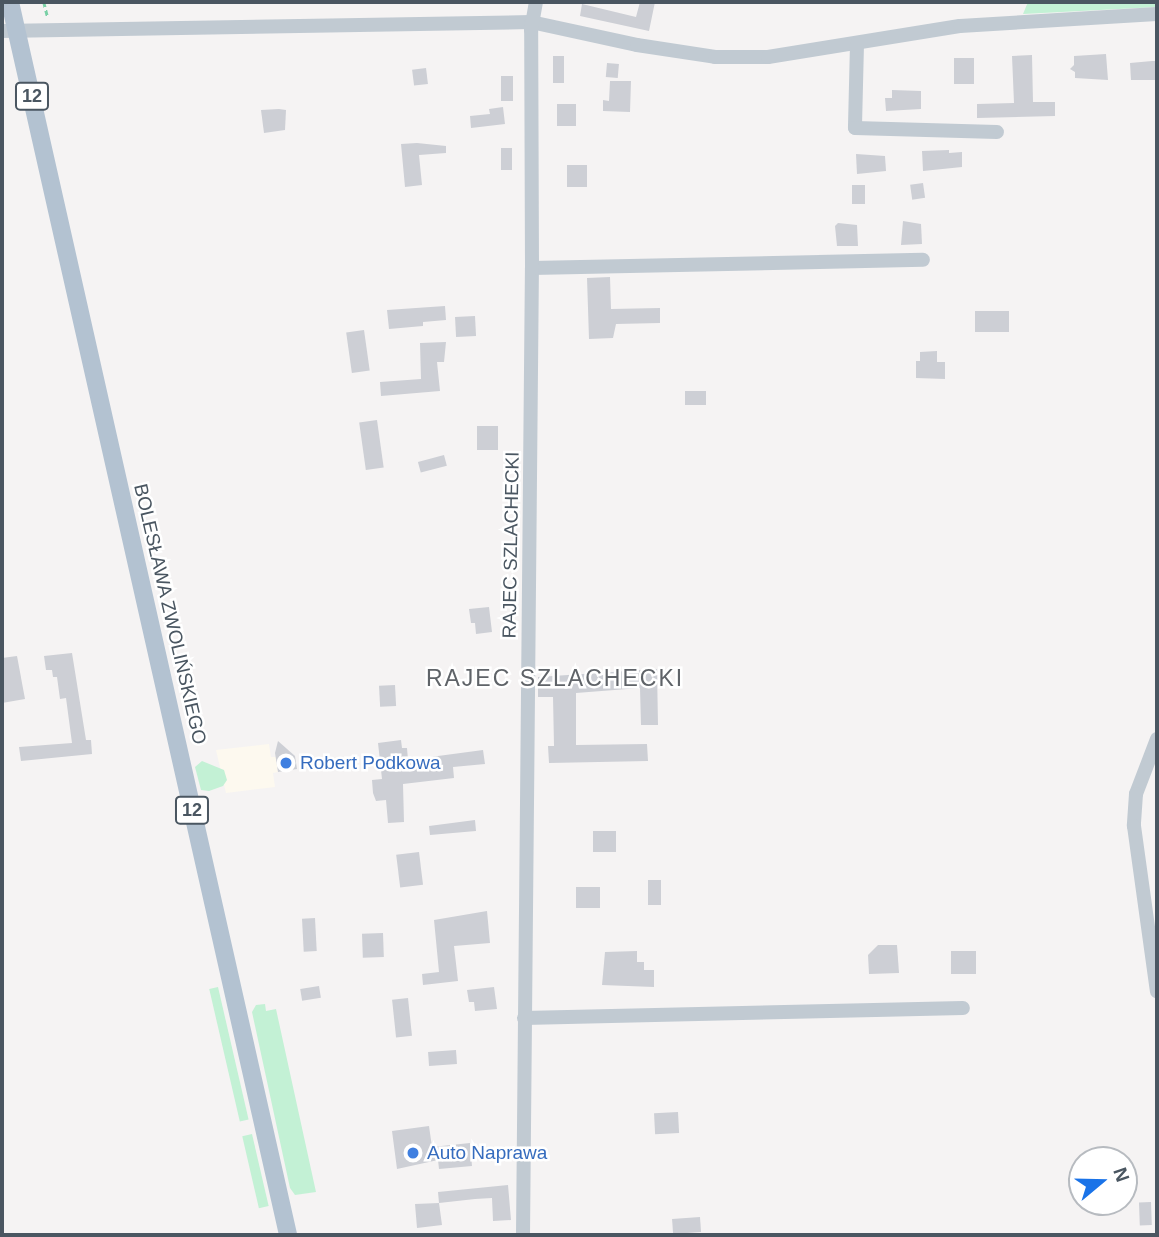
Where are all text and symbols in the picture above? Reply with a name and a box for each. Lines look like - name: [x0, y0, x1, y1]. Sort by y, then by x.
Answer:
- road number: 12: [14, 82, 50, 110]
- street label: RAJEC SZLACHECKI: [498, 451, 524, 639]
- street label: BOLESŁAWA ZWOLIŃSKIEGO: [129, 481, 211, 747]
- district label: RAJEC SZLACHECKI: [428, 664, 682, 692]
- place label: Robert Podkowa: [300, 752, 440, 774]
- marker: Robert Podkowa: [278, 755, 294, 771]
- road number: 12: [174, 796, 210, 824]
- place label: Auto Naprawa: [427, 1142, 547, 1164]
- marker: Auto Naprawa: [405, 1145, 421, 1161]
- north arrow: [1068, 1146, 1138, 1216]
- text: N: [1109, 1165, 1134, 1185]

